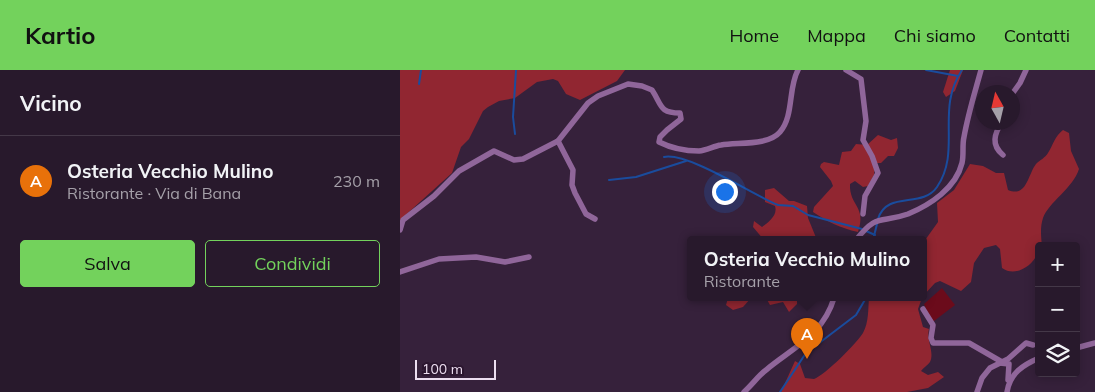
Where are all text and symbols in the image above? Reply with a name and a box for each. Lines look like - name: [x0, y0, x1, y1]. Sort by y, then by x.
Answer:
- text: Kartio: [25, 20, 96, 50]
- text: Home: [729, 24, 779, 47]
- text: Mappa: [807, 24, 866, 47]
- text: Chi siamo: [894, 24, 976, 47]
- text: Contatti: [1004, 24, 1070, 47]
- north arrow: [975, 85, 1020, 130]
- text: Vicino: [20, 90, 82, 116]
- text: Osteria Vecchio Mulino: [67, 159, 274, 183]
- text: A: [30, 171, 42, 191]
- text: 230 m: [333, 171, 380, 191]
- your location: [712, 179, 738, 205]
- text: Ristorante · Via di Bana: [67, 183, 241, 203]
- popup: [687, 236, 927, 301]
- button: Salva: [20, 240, 195, 287]
- button: Condividi: [205, 240, 380, 287]
- map controls: [1035, 242, 1080, 377]
- button: +: [1035, 242, 1080, 287]
- text: Osteria Vecchio Mulino: [704, 247, 910, 271]
- text: Ristorante: [704, 271, 780, 291]
- button: −: [1035, 287, 1080, 332]
- pin: A: [791, 318, 823, 359]
- button: layers: [1035, 332, 1080, 377]
- scale bar: [415, 357, 496, 380]
- text: 100 m: [422, 360, 463, 378]

